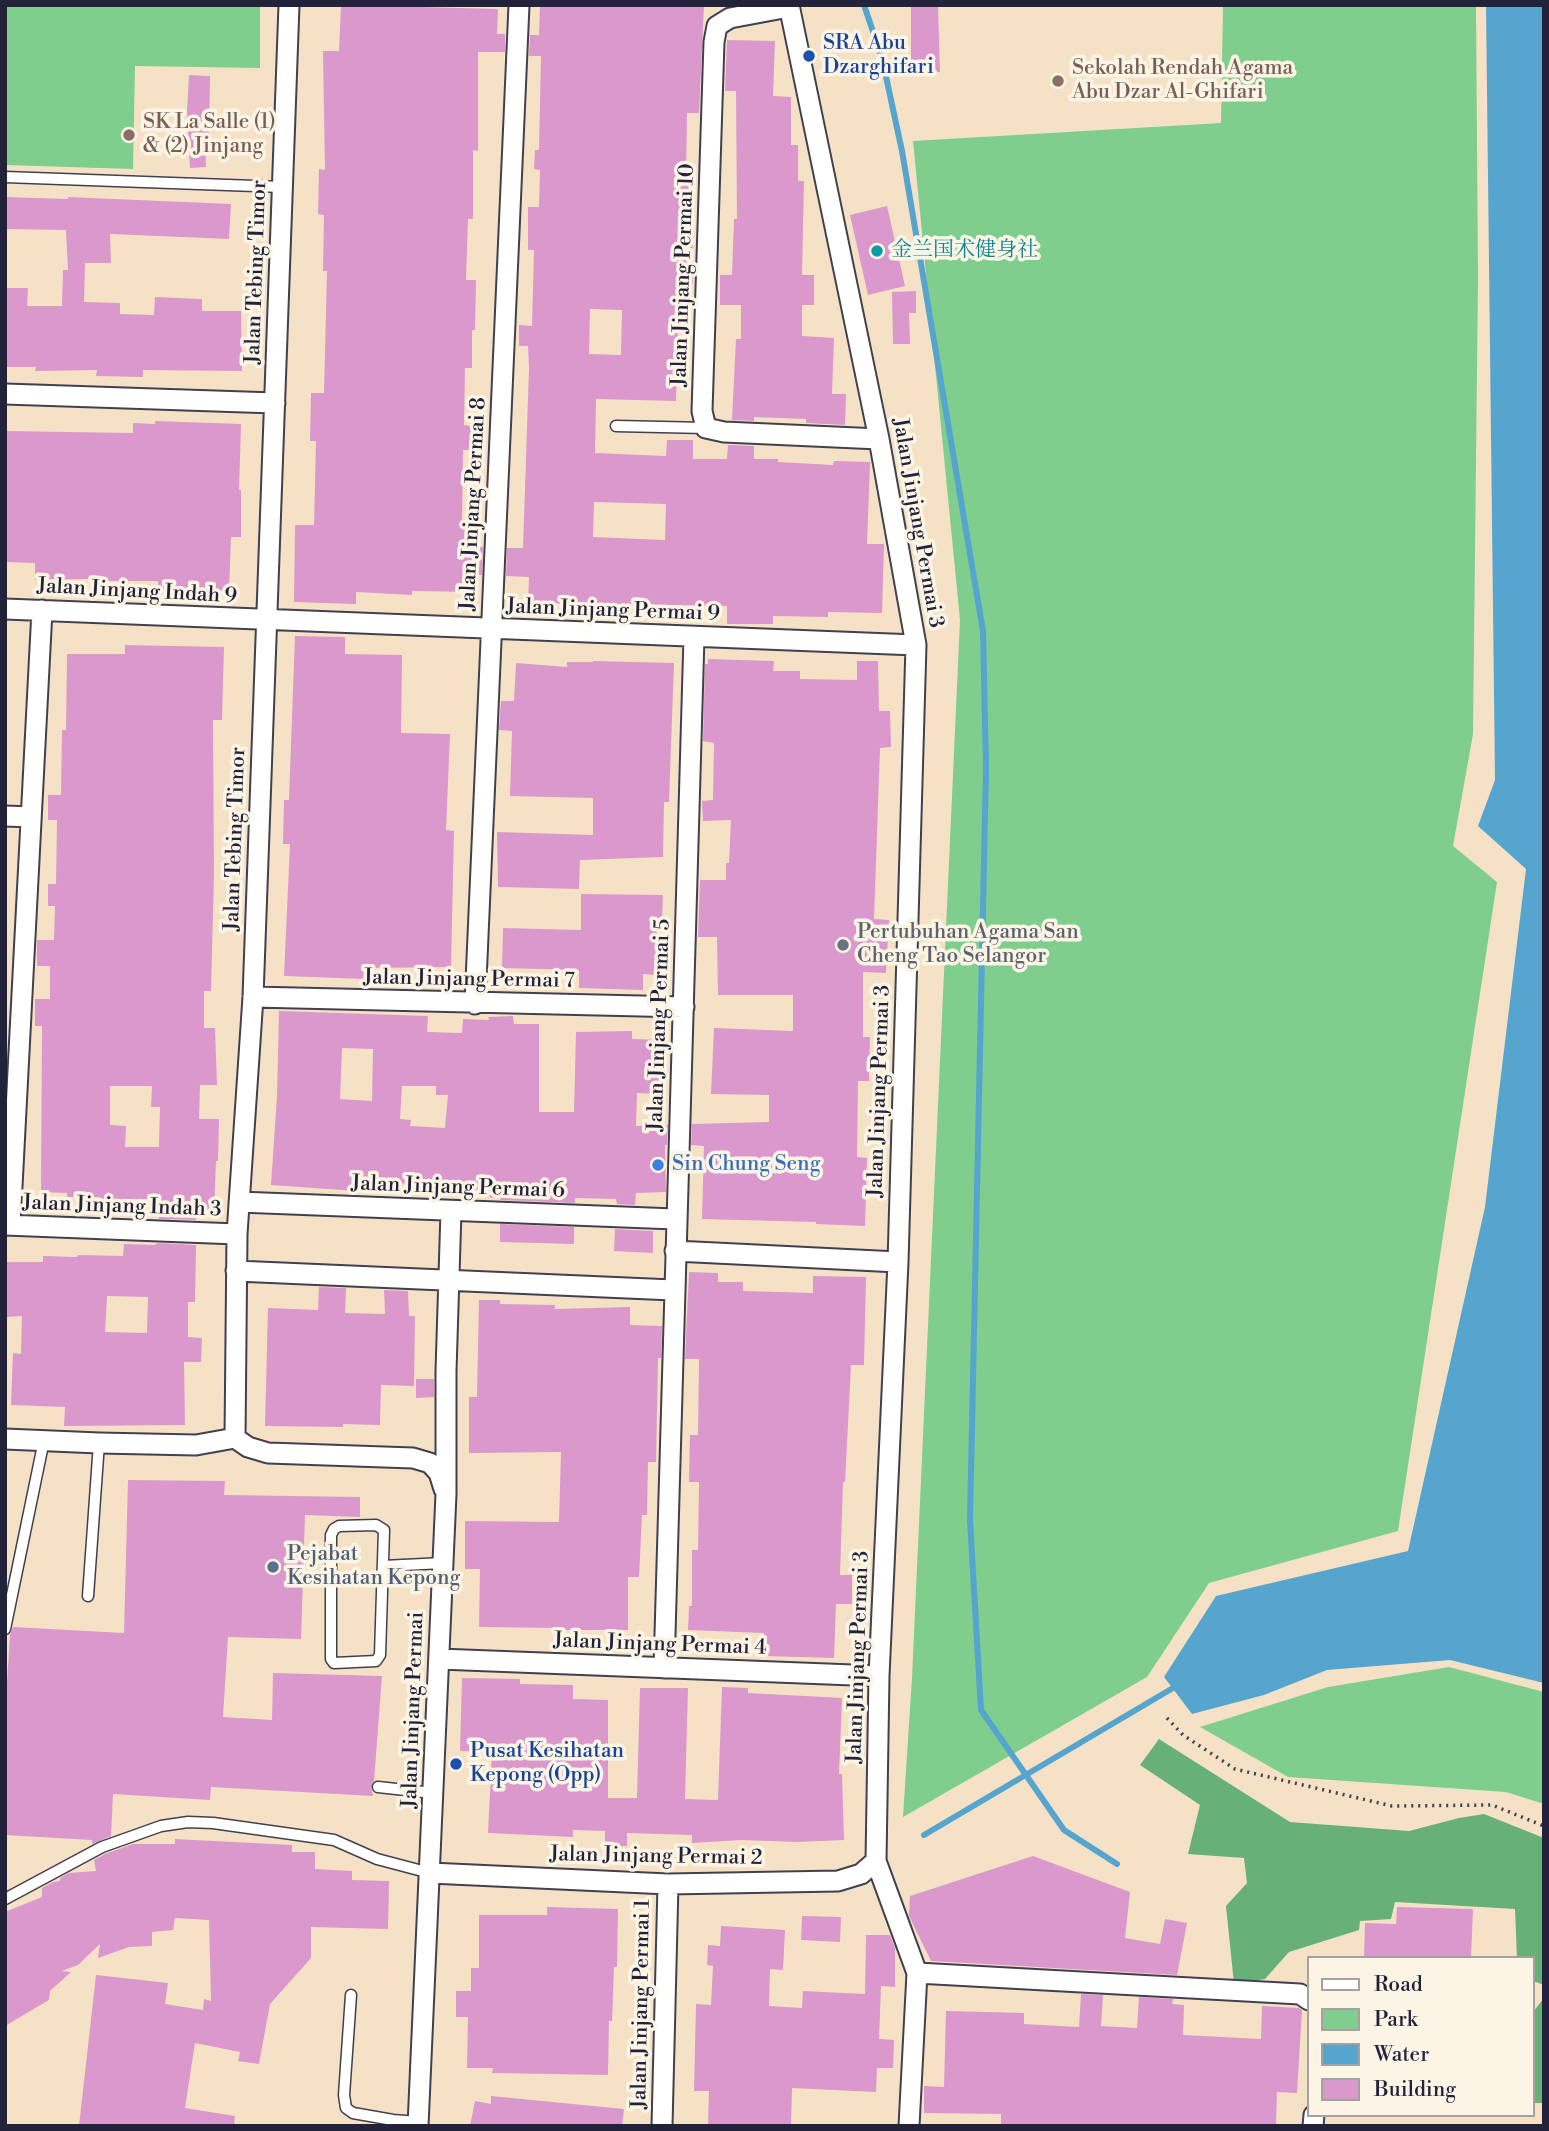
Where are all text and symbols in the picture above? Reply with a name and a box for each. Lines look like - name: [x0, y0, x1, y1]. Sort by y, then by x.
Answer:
- place label: SRA Abu Dzarghifari: [823, 31, 934, 81]
- marker: SRA Abu Dzarghifari: [801, 48, 817, 64]
- place label: Sekolah Rendah Agama Abu Dzar Al-Ghifari: [1072, 56, 1293, 106]
- marker: Sekolah Rendah Agama Abu Dzar Al-Ghifari: [1050, 73, 1066, 89]
- place label: SK La Salle (1) & (2) Jinjang: [143, 110, 276, 160]
- marker: SK La Salle (1) & (2) Jinjang: [121, 127, 137, 143]
- street label: Jalan Jinjang Permai 10: [668, 163, 700, 387]
- street label: Jalan Tebing Timor: [241, 180, 273, 364]
- place label: 金兰国术健身社: [891, 238, 1038, 264]
- marker: 金兰国术健身社: [869, 243, 885, 259]
- street label: Jalan Jinjang Permai 8: [456, 397, 492, 611]
- street label: Jalan Jinjang Permai 3: [886, 416, 948, 630]
- street label: Jalan Jinjang Indah 9: [36, 574, 238, 610]
- street label: Jalan Jinjang Permai 9: [506, 595, 720, 627]
- street label: Jalan Tebing Timor: [220, 747, 252, 931]
- street label: Jalan Jinjang Permai 5: [644, 918, 676, 1132]
- place label: Pertubuhan Agama San Cheng Tao Selangor: [857, 920, 1079, 970]
- marker: Pertubuhan Agama San Cheng Tao Selangor: [835, 937, 851, 953]
- street label: Jalan Jinjang Permai 7: [363, 966, 575, 994]
- street label: Jalan Jinjang Permai 3: [864, 984, 896, 1198]
- place label: Sin Chung Seng: [672, 1152, 821, 1178]
- marker: Sin Chung Seng: [650, 1157, 666, 1173]
- street label: Jalan Jinjang Permai 6: [351, 1172, 565, 1204]
- street label: Jalan Jinjang Indah 3: [22, 1191, 222, 1223]
- place label: Pejabat Kesihatan Kepong: [287, 1542, 461, 1592]
- street label: Jalan Jinjang Permai 3: [843, 1550, 875, 1764]
- marker: Pejabat Kesihatan Kepong: [265, 1559, 281, 1575]
- street label: Jalan Jinjang Permai: [398, 1611, 430, 1809]
- street label: Jalan Jinjang Permai 4: [553, 1629, 767, 1661]
- place label: Pusat Kesihatan Kepong (Opp): [470, 1739, 624, 1789]
- marker: Pusat Kesihatan Kepong (Opp): [448, 1756, 464, 1772]
- street label: Jalan Jinjang Permai 2: [549, 1843, 763, 1871]
- street label: Jalan Jinjang Permai 1: [628, 1899, 656, 2109]
- legend: [1308, 1956, 1535, 2117]
- text: Road: [1374, 1972, 1423, 1998]
- text: Park: [1374, 2007, 1418, 2033]
- text: Water: [1374, 2042, 1429, 2068]
- text: Building: [1374, 2077, 1456, 2103]

